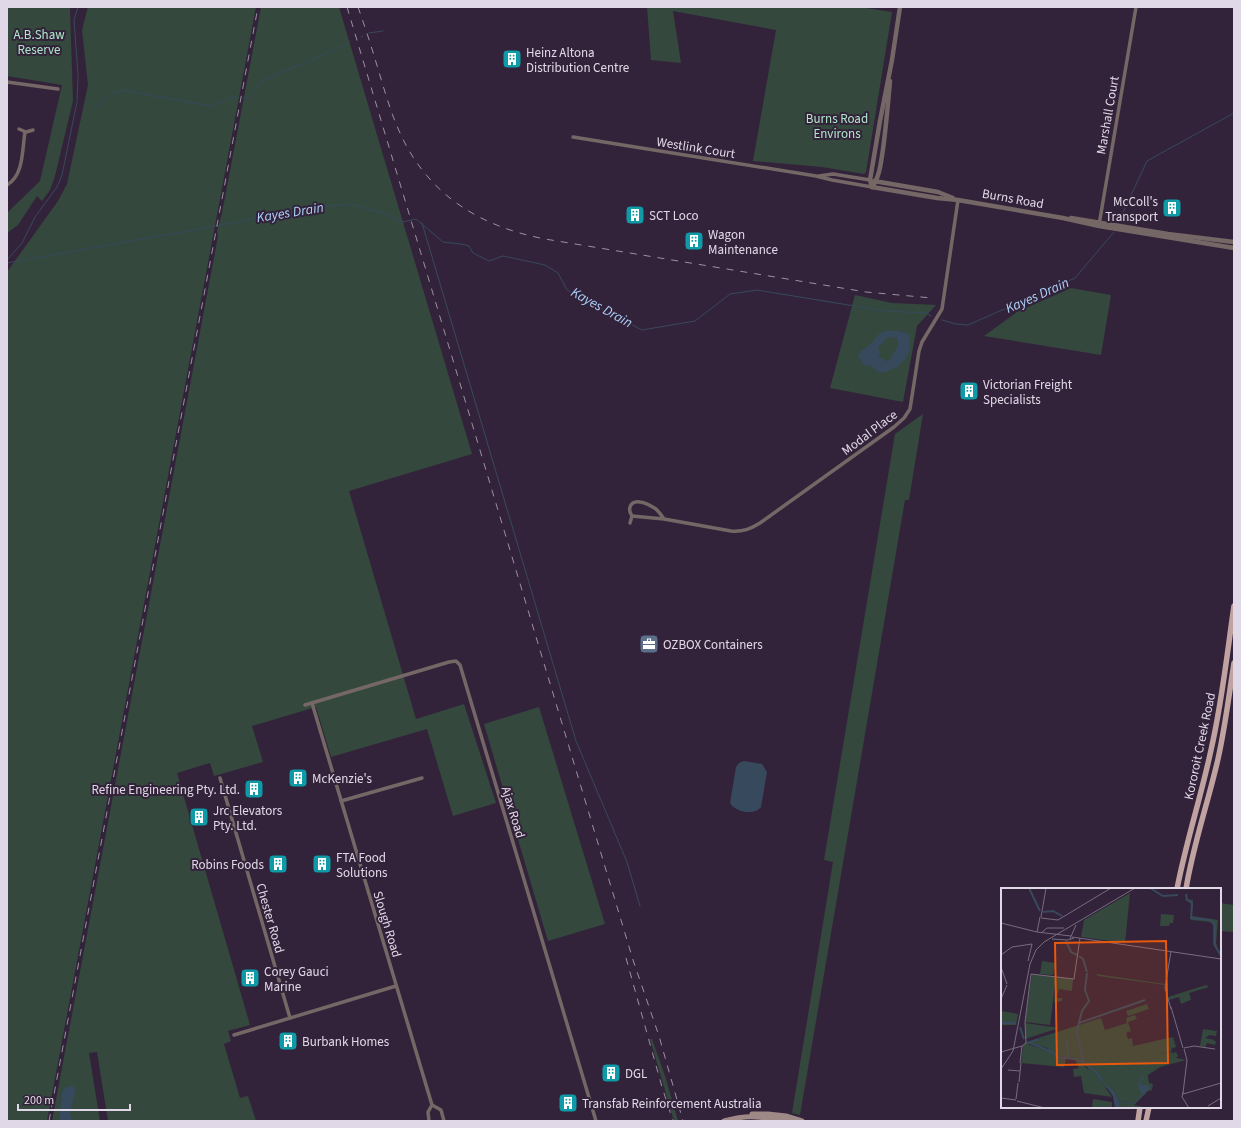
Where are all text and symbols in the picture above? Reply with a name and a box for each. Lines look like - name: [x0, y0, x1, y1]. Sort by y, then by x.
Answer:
- park label: A.B.Shaw Reserve: [13, 26, 65, 59]
- place label: Heinz Altona Distribution Centre: [526, 44, 629, 77]
- building icon: Heinz Altona Distribution Centre: [501, 48, 523, 70]
- street label: Marshall Court: [1092, 74, 1124, 156]
- park label: Burns Road Environs: [806, 110, 868, 143]
- street label: Westlink Court: [655, 133, 737, 163]
- street label: Burns Road: [981, 185, 1045, 213]
- place label: McColl's Transport: [1105, 193, 1159, 226]
- building icon: McColl's Transport: [1161, 197, 1183, 219]
- water label: Kayes Drain: [255, 198, 325, 228]
- building icon: SCT Loco: [624, 204, 646, 226]
- place label: SCT Loco: [649, 207, 699, 225]
- place label: Wagon Maintenance: [708, 226, 778, 259]
- building icon: Wagon Maintenance: [683, 230, 705, 252]
- water label: Kayes Drain: [1002, 273, 1072, 319]
- water label: Kayes Drain: [567, 283, 636, 333]
- place label: Victorian Freight Specialists: [983, 376, 1073, 409]
- building icon: Victorian Freight Specialists: [958, 380, 980, 402]
- street label: Modal Place: [838, 406, 901, 460]
- office icon: OZBOX Containers: [638, 633, 660, 655]
- place label: OZBOX Containers: [663, 636, 763, 654]
- street label: Kororoit Creek Road: [1180, 691, 1220, 801]
- building icon: McKenzie's: [287, 767, 309, 789]
- place label: McKenzie's: [312, 770, 373, 788]
- building icon: Refine Engineering Pty. Ltd.: [243, 778, 265, 800]
- place label: Refine Engineering Pty. Ltd.: [92, 781, 240, 799]
- street label: Ajax Road: [497, 784, 529, 840]
- place label: Jrc Elevators Pty. Ltd.: [213, 802, 283, 835]
- building icon: Jrc Elevators Pty. Ltd.: [188, 806, 210, 828]
- place label: FTA Food Solutions: [336, 849, 388, 882]
- building icon: Robins Foods: [267, 853, 289, 875]
- building icon: FTA Food Solutions: [311, 853, 333, 875]
- place label: Robins Foods: [191, 856, 265, 874]
- street label: Chester Road: [251, 881, 289, 955]
- inset map: [1001, 888, 1221, 1108]
- street label: Slough Road: [368, 889, 406, 960]
- place label: Corey Gauci Marine: [264, 963, 329, 996]
- building icon: Corey Gauci Marine: [239, 967, 261, 989]
- building icon: Burbank Homes: [277, 1030, 299, 1052]
- place label: Burbank Homes: [302, 1033, 390, 1051]
- building icon: DGL: [600, 1062, 622, 1084]
- place label: DGL: [625, 1065, 647, 1083]
- scale bar: [18, 1086, 130, 1112]
- text: 200 m: [24, 1092, 54, 1109]
- building icon: Transfab Reinforcement Australia: [557, 1092, 579, 1114]
- place label: Transfab Reinforcement Australia: [582, 1095, 762, 1113]

